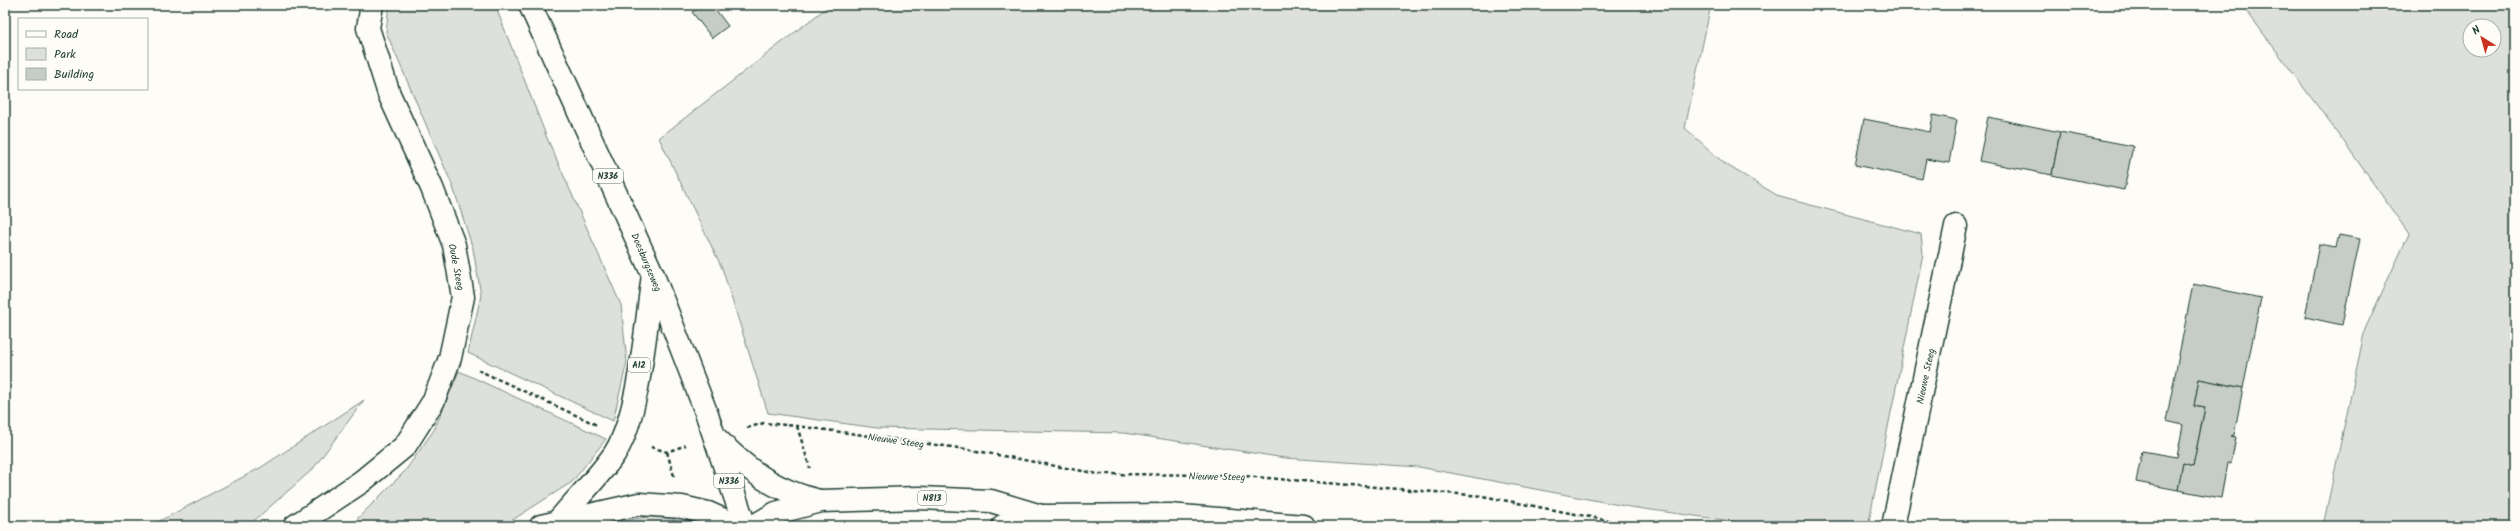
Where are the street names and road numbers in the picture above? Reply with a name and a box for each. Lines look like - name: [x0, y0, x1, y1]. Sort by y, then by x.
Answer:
- road number: N336: [593, 169, 623, 183]
- street label: Doesburgseweg: [626, 230, 666, 295]
- street label: Oude Steeg: [444, 242, 468, 292]
- street label: Nieuwe Steeg: [1912, 347, 1940, 406]
- road number: A12: [628, 358, 650, 372]
- street label: Nieuwe Steeg: [867, 429, 925, 453]
- street label: Nieuwe Steeg: [1189, 469, 1246, 485]
- road number: N336: [714, 474, 744, 488]
- road number: N813: [918, 491, 946, 505]

